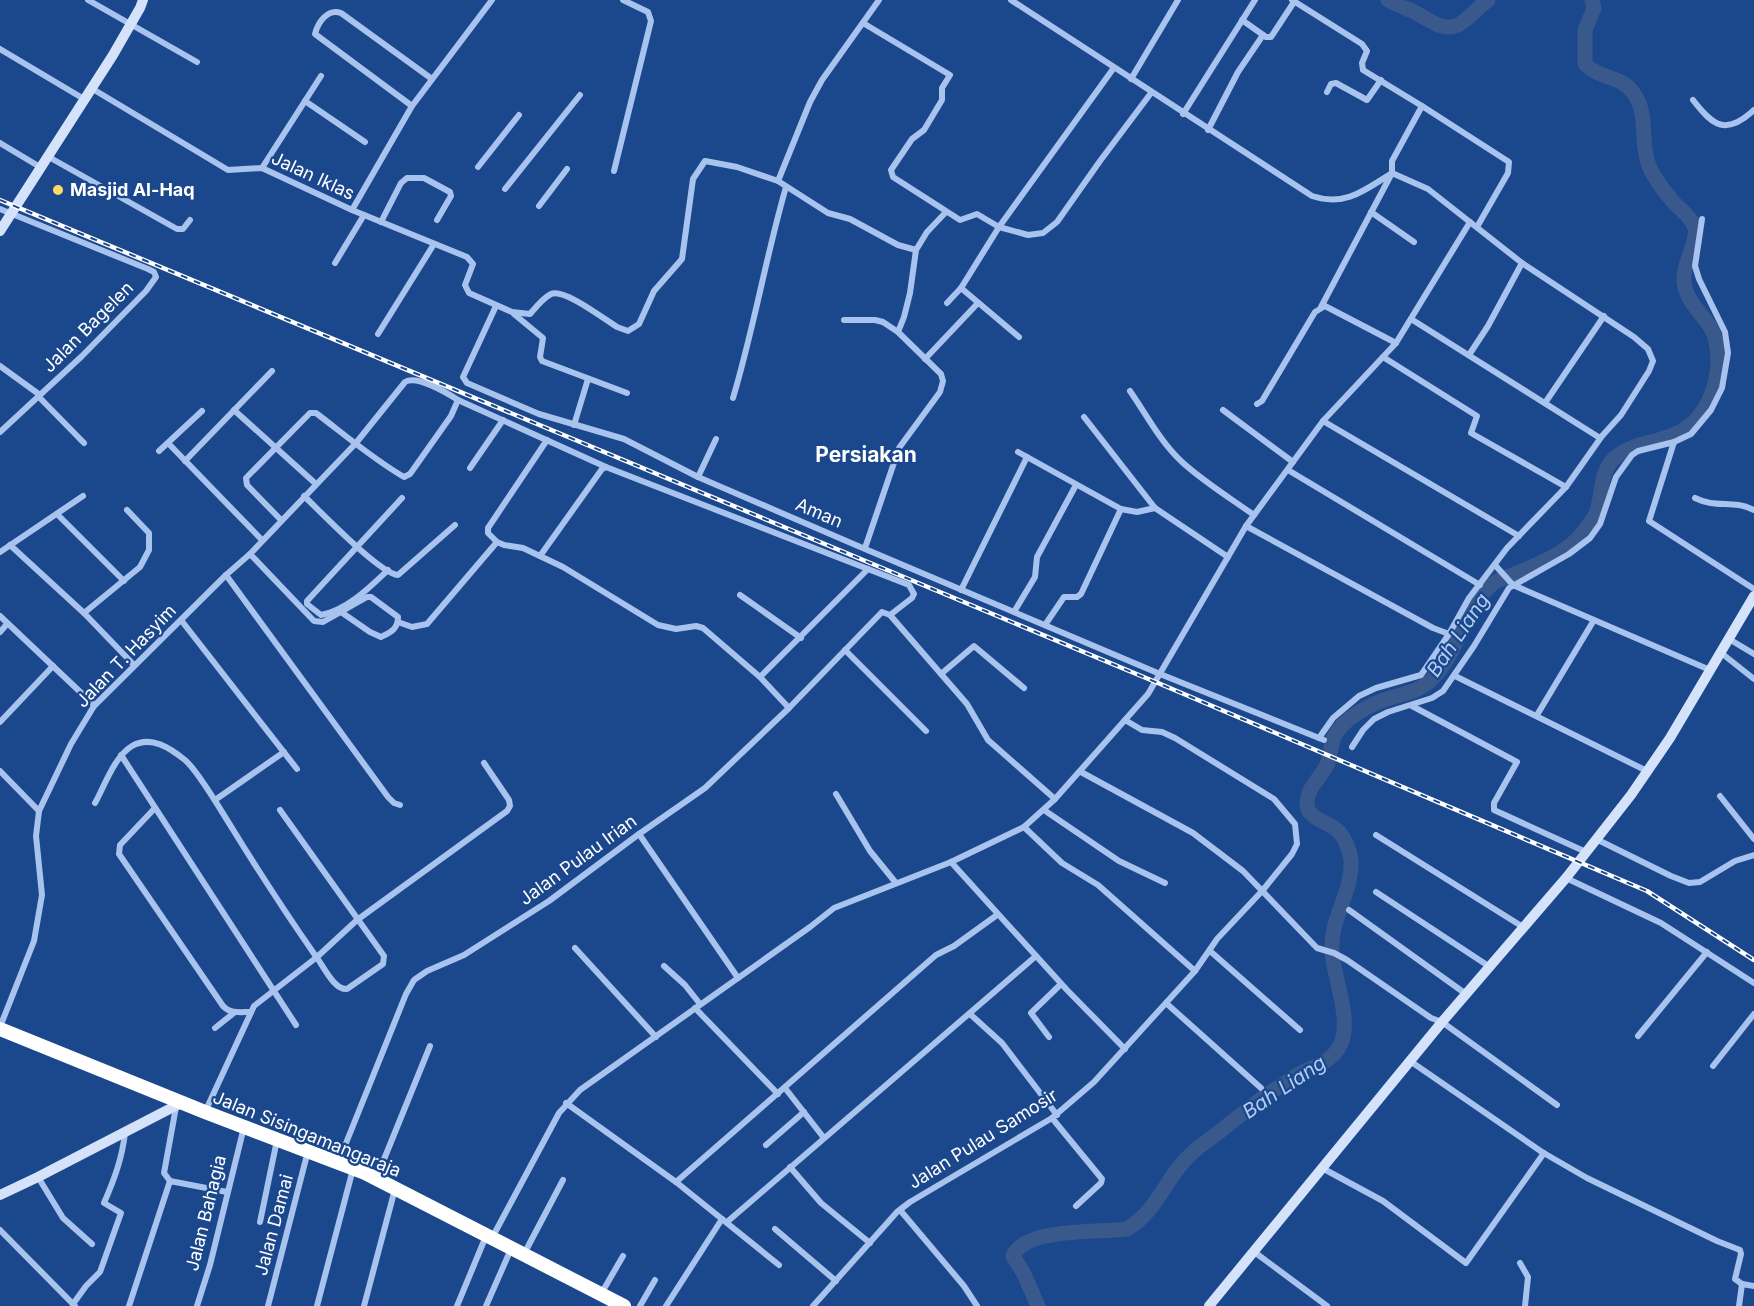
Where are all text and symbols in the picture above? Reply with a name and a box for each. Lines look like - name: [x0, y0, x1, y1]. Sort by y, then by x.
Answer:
- street label: Jalan Iklas: [268, 147, 358, 204]
- place label: Masjid Al-Haq: [70, 179, 195, 200]
- marker: Masjid Al-Haq: [51, 183, 65, 197]
- street label: Jalan Bagelen: [38, 277, 137, 376]
- district label: Persiakan: [815, 442, 917, 467]
- street label: Aman: [793, 493, 846, 532]
- water label: Bah Liang: [1421, 589, 1495, 681]
- street label: Jalan T. Hasyim: [71, 600, 180, 712]
- street label: Jalan Pulau Irian: [515, 810, 640, 909]
- water label: Bah Liang: [1238, 1050, 1330, 1124]
- street label: Jalan Pulau Samosir: [904, 1084, 1061, 1193]
- street label: Jalan Sisingamangaraja: [210, 1086, 404, 1181]
- street label: Jalan Bahagia: [181, 1153, 230, 1273]
- street label: Jalan Damai: [250, 1172, 297, 1278]

